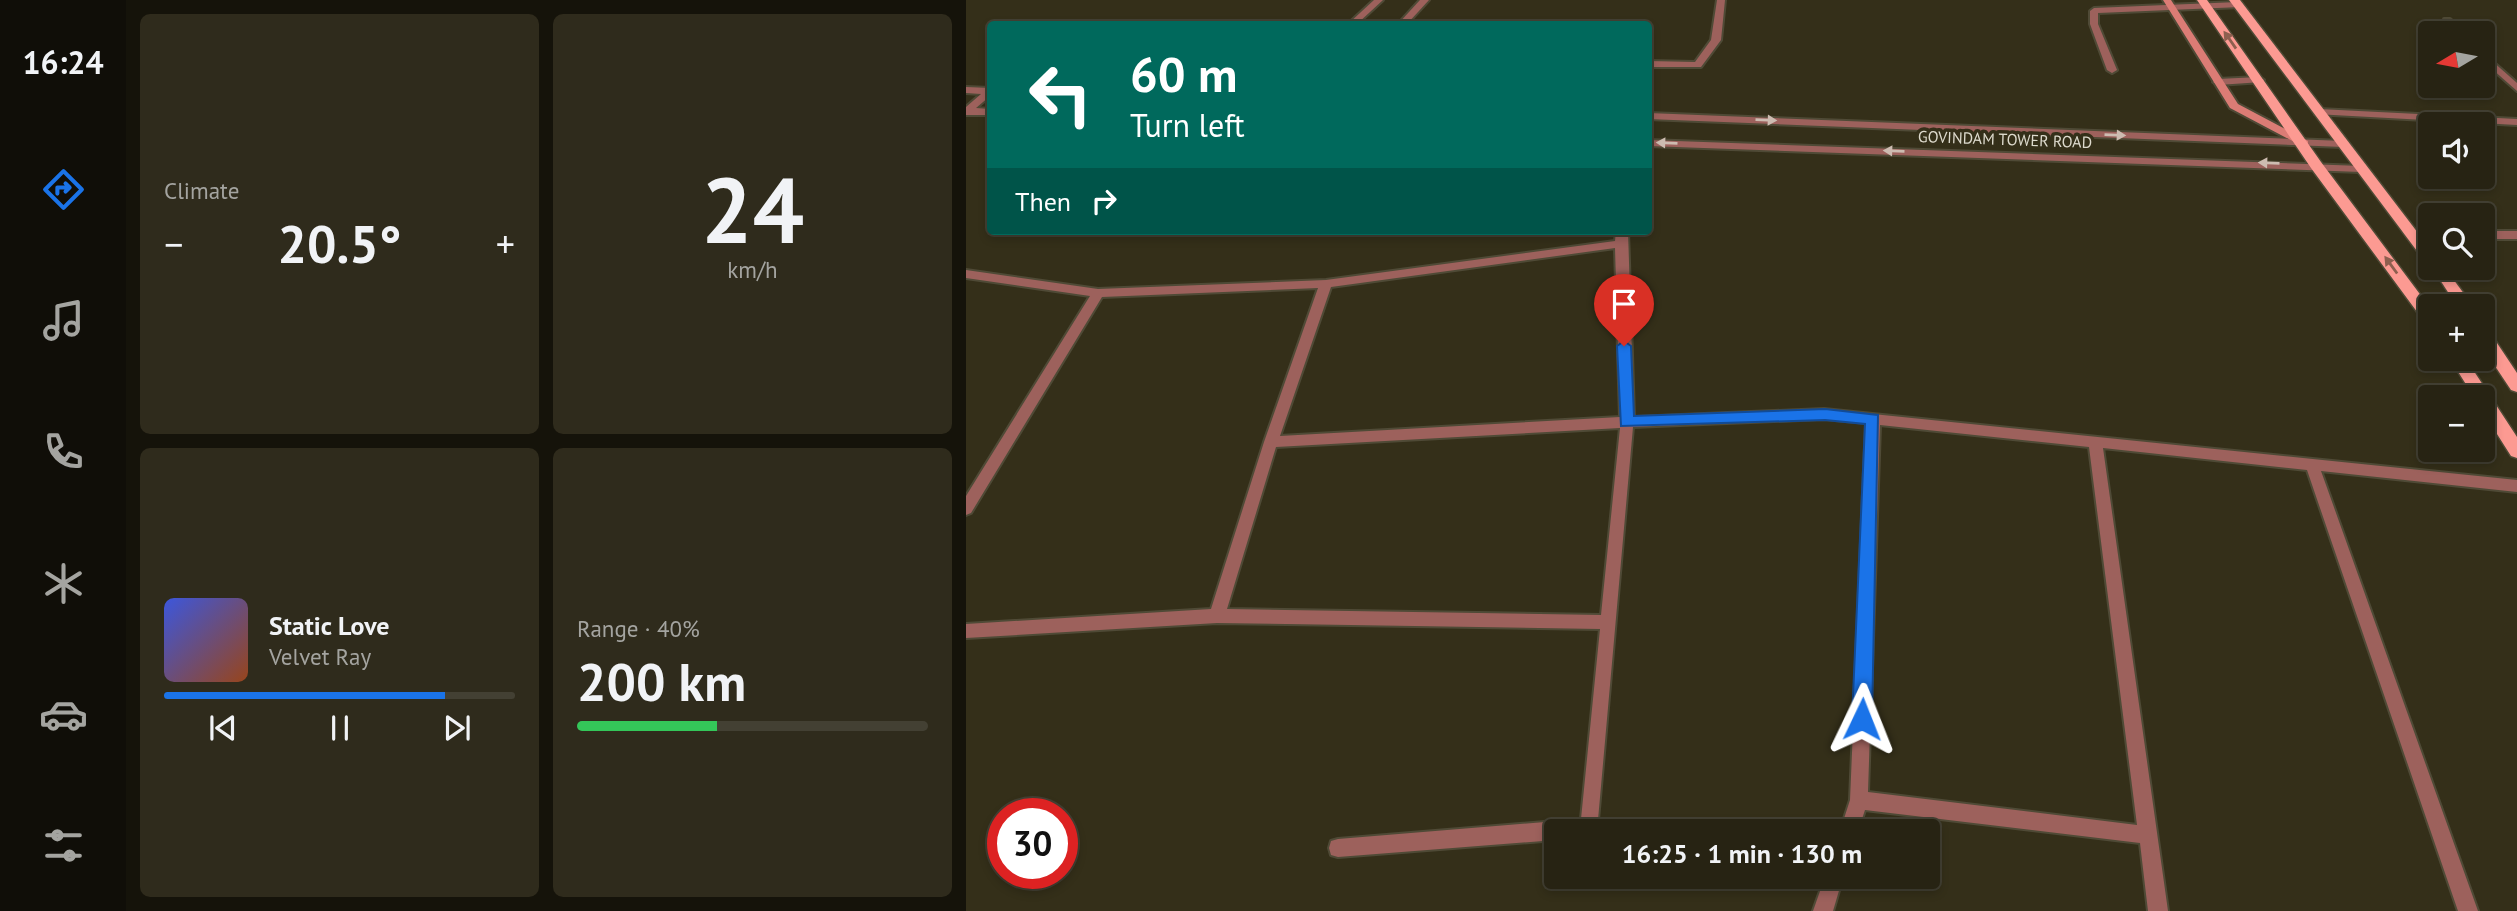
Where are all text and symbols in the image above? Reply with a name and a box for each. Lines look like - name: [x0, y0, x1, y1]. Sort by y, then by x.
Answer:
- north arrow: [2418, 21, 2496, 98]
- map controls: [2418, 21, 2495, 462]
- one-way arrow: [2223, 31, 2237, 49]
- text: 16:24: [22, 41, 104, 83]
- text: 60 m: [1130, 42, 1237, 106]
- icon: left: [1015, 49, 1106, 140]
- text: Turn left: [1130, 104, 1245, 146]
- button: sound: [2418, 112, 2495, 189]
- one-way arrow: [1755, 115, 1777, 126]
- street label: GOVINDAM TOWER ROAD: [1918, 126, 2092, 152]
- one-way arrow: [2105, 130, 2127, 141]
- one-way arrow: [1656, 138, 1678, 149]
- one-way arrow: [1883, 145, 1905, 156]
- text: 24: [701, 150, 804, 268]
- one-way arrow: [2257, 158, 2279, 169]
- icon: directions: [39, 165, 88, 214]
- text: Climate: [164, 176, 239, 205]
- icon: right: [1085, 182, 1123, 220]
- text: Then: [1015, 185, 1071, 218]
- button: search: [2418, 203, 2495, 280]
- text: 20.5°: [278, 210, 401, 277]
- text: −: [164, 219, 183, 268]
- text: +: [496, 219, 515, 268]
- text: km/h: [727, 255, 778, 284]
- one-way arrow: [2384, 256, 2398, 274]
- pin: [1594, 274, 1654, 346]
- icon: arrive: [1605, 285, 1643, 323]
- button: +: [2418, 294, 2495, 371]
- icon: music: [39, 296, 88, 345]
- button: −: [2418, 385, 2495, 462]
- icon: phone: [39, 427, 88, 476]
- icon: climate: [39, 559, 88, 608]
- text: Static Love: [269, 609, 390, 642]
- text: Range · 40%: [577, 614, 700, 643]
- text: Velvet Ray: [269, 642, 371, 671]
- text: 200 km: [577, 648, 746, 715]
- position arrow: [1825, 682, 1899, 756]
- icon: car: [39, 690, 88, 739]
- icon: previous: [204, 709, 242, 747]
- icon: pause: [321, 709, 359, 747]
- icon: next: [438, 709, 476, 747]
- speed limit sign: 30: [987, 798, 1078, 889]
- icon: filters: [39, 821, 88, 870]
- text: 16:25 · 1 min · 130 m: [1622, 837, 1862, 870]

